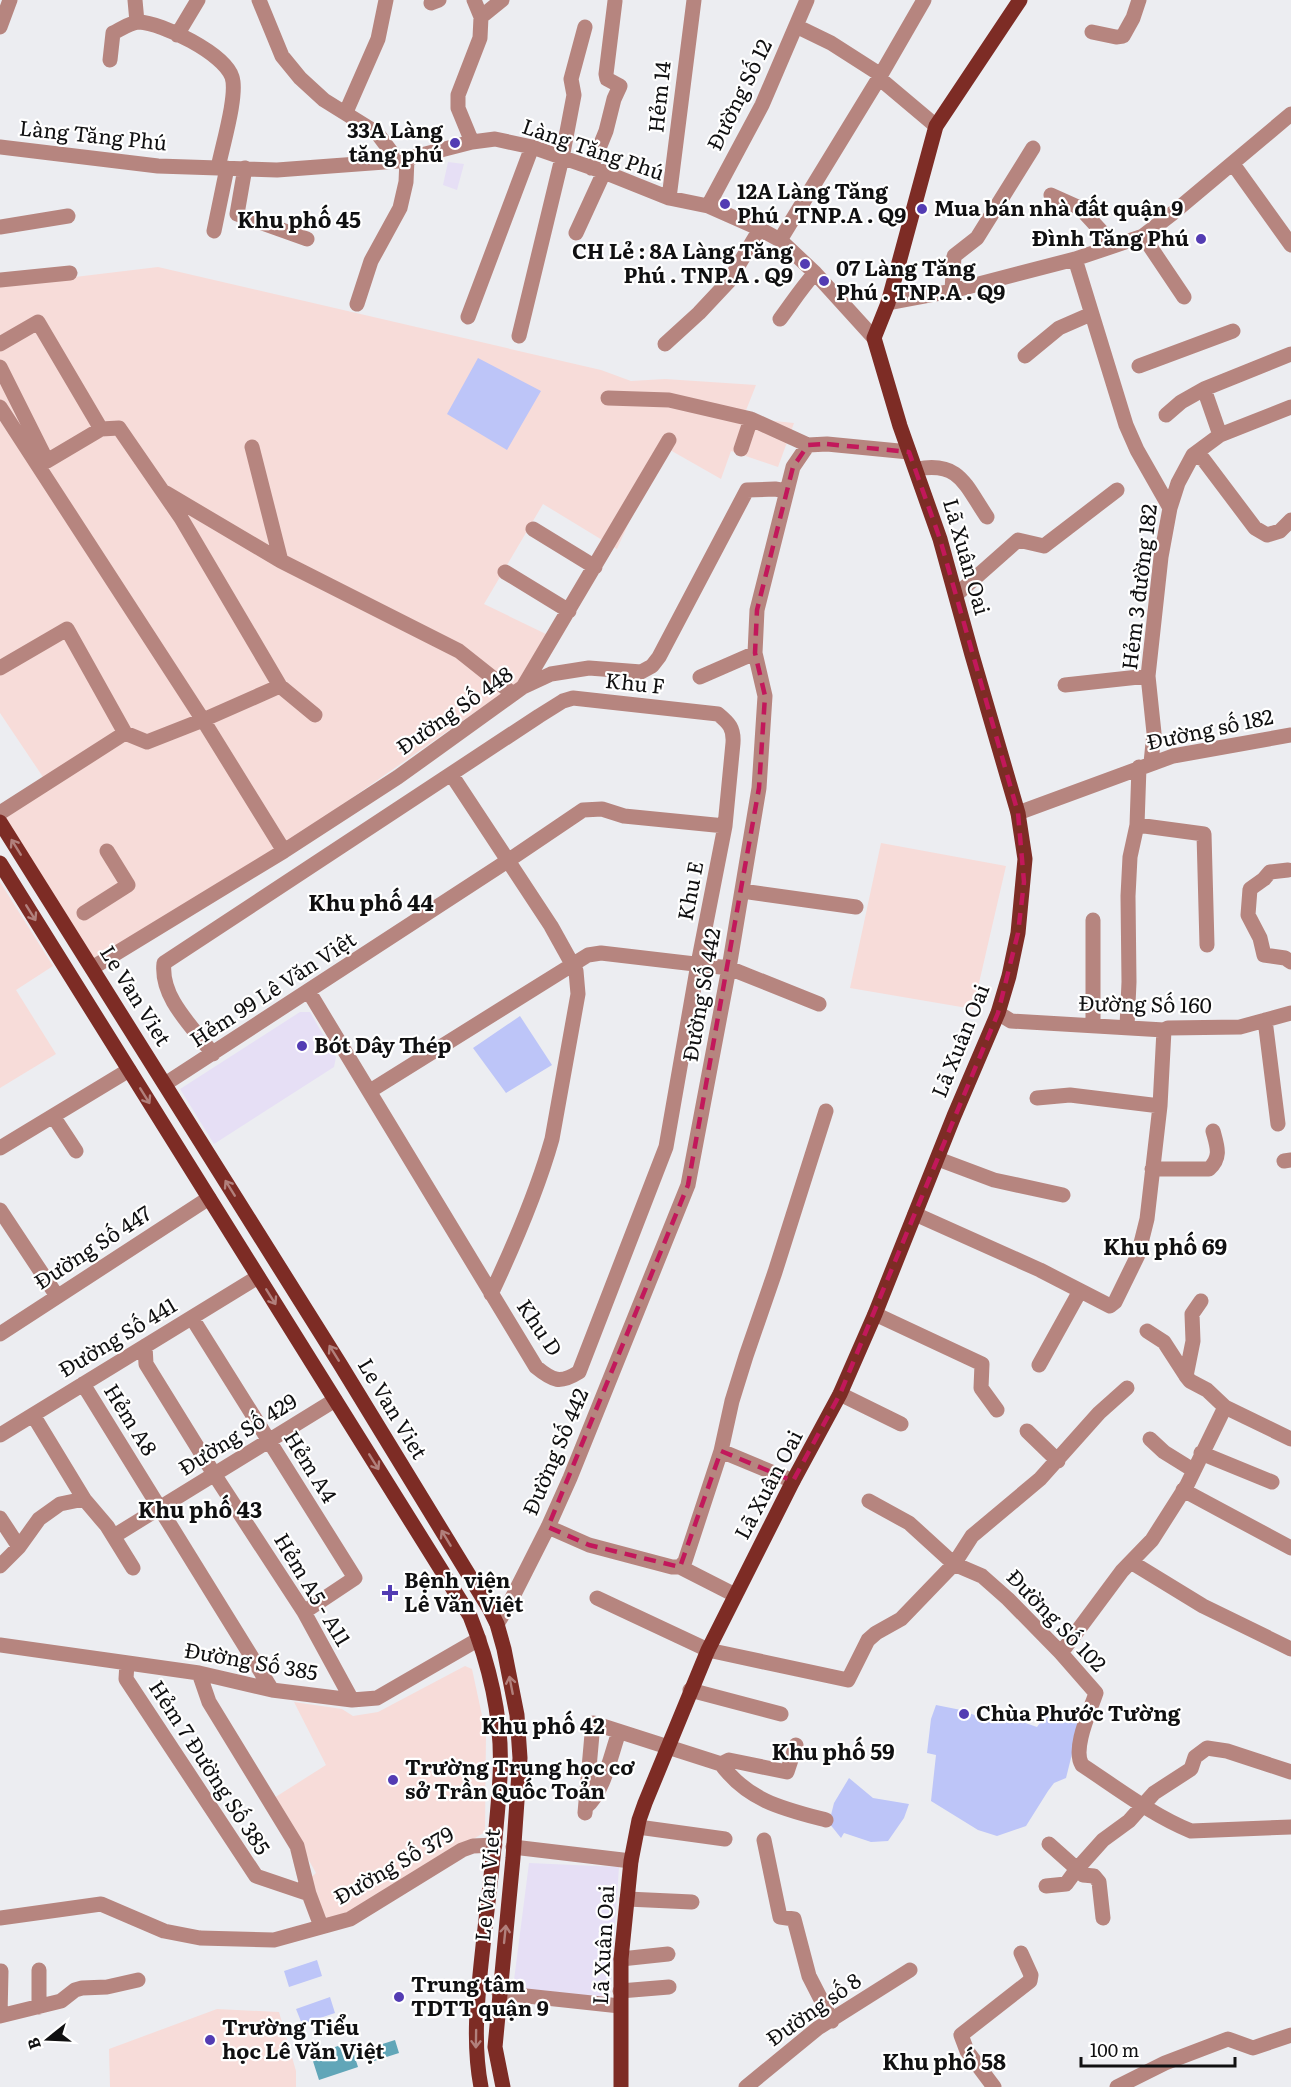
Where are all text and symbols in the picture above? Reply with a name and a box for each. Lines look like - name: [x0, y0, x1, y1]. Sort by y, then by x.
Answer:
- street label: Đường Số 12: [697, 33, 778, 155]
- street label: Hẻm 14: [638, 59, 677, 134]
- street label: Làng Tăng Phú: [519, 109, 669, 186]
- street label: Làng Tăng Phú: [18, 110, 169, 157]
- place label: 33A Làng tăng phú: [347, 113, 443, 168]
- marker: 33A Làng tăng phú: [448, 136, 462, 150]
- place label: 12A Làng Tăng Phú . TNP.A . Q9: [737, 174, 906, 229]
- place label: Mua bán nhà đất quận 9: [934, 191, 1183, 222]
- marker: 12A Làng Tăng Phú . TNP.A . Q9: [718, 197, 732, 211]
- district label: Khu phố 45: [237, 202, 361, 235]
- marker: Mua bán nhà đất quận 9: [915, 202, 929, 216]
- place label: Đình Tăng Phú: [1032, 221, 1189, 252]
- marker: Đình Tăng Phú: [1194, 232, 1208, 246]
- place label: CH Lẻ : 8A Làng Tăng Phú . TNP.A . Q9: [572, 234, 793, 289]
- place label: 07 Làng Tăng Phú . TNP.A . Q9: [836, 251, 1005, 306]
- marker: CH Lẻ : 8A Làng Tăng Phú . TNP.A . Q9: [798, 257, 812, 271]
- marker: 07 Làng Tăng Phú . TNP.A . Q9: [817, 274, 831, 288]
- street label: Lã Xuân Oai: [937, 494, 1000, 618]
- street label: Hẻm 3 đường 182: [1112, 502, 1163, 672]
- street label: Đường Số 448: [389, 657, 518, 761]
- street label: Khu F: [604, 663, 667, 700]
- street label: Đường số 182: [1143, 699, 1276, 756]
- one-way arrow: [9, 839, 21, 856]
- street label: Khu E: [668, 858, 709, 923]
- district label: Khu phố 44: [308, 885, 434, 918]
- one-way arrow: [25, 904, 37, 921]
- street label: Hẻm 99 Lê Văn Việt: [183, 922, 361, 1053]
- street label: Đường Số 442: [673, 925, 727, 1064]
- street label: Le Van Viet: [94, 939, 180, 1051]
- street label: Lã Xuân Oai: [922, 979, 996, 1101]
- street label: Đường Số 160: [1078, 986, 1212, 1019]
- place label: Bót Dây Thép: [314, 1028, 452, 1059]
- marker: Bót Dây Thép: [295, 1039, 309, 1053]
- one-way arrow: [140, 1087, 152, 1104]
- one-way arrow: [224, 1180, 236, 1197]
- street label: Đường Số 447: [27, 1196, 157, 1296]
- district label: Khu phố 69: [1103, 1229, 1227, 1262]
- street label: Đường Số 441: [52, 1288, 182, 1383]
- one-way arrow: [265, 1288, 277, 1305]
- street label: Khu D: [511, 1292, 571, 1361]
- one-way arrow: [327, 1345, 339, 1362]
- street label: Le Van Viet: [352, 1351, 437, 1465]
- street label: Hẻm A8: [98, 1377, 166, 1461]
- street label: Đường Số 442: [513, 1383, 594, 1519]
- street label: Đường Số 429: [171, 1384, 302, 1482]
- street label: Hẻm A4: [278, 1424, 347, 1508]
- street label: Lã Xuân Oai: [725, 1424, 809, 1544]
- one-way arrow: [368, 1454, 380, 1470]
- district label: Khu phố 43: [138, 1492, 262, 1525]
- street label: Hẻm A5 - A11: [268, 1526, 360, 1652]
- one-way arrow: [440, 1530, 452, 1547]
- street label: Đường Số 102: [1001, 1561, 1115, 1678]
- place label: Bệnh viện Lê Văn Việt: [404, 1563, 524, 1618]
- marker: Bệnh viện Lê Văn Việt: [381, 1584, 399, 1602]
- street label: Đường Số 385: [182, 1633, 321, 1687]
- street label: Hẻm 7 Đường Số 385: [143, 1673, 279, 1860]
- one-way arrow: [505, 1675, 516, 1695]
- place label: Chùa Phước Tường: [976, 1696, 1181, 1727]
- marker: Chùa Phước Tường: [957, 1707, 971, 1721]
- district label: Khu phố 42: [481, 1708, 605, 1741]
- district label: Khu phố 59: [771, 1734, 895, 1767]
- place label: Trường Trung học cơ sở Trần Quốc Toản: [405, 1750, 635, 1805]
- marker: Trường Trung học cơ sở Trần Quốc Toản: [386, 1773, 400, 1787]
- street label: Đường Số 379: [327, 1817, 458, 1911]
- street label: Le Van Viet: [465, 1827, 506, 1942]
- street label: Lã Xuân Oai: [583, 1884, 620, 2006]
- one-way arrow: [500, 1925, 511, 1945]
- street label: Đường số 8: [759, 1964, 866, 2052]
- place label: Trung tâm TDTT quận 9: [411, 1967, 549, 2022]
- marker: Trung tâm TDTT quận 9: [392, 1990, 406, 2004]
- north arrow: [18, 2009, 78, 2069]
- place label: Trường Tiểu học Lê Văn Việt: [222, 2010, 385, 2065]
- one-way arrow: [470, 2029, 482, 2049]
- scale bar: [1081, 2030, 1236, 2068]
- marker: Trường Tiểu học Lê Văn Việt: [203, 2033, 217, 2047]
- text: B: [20, 2035, 46, 2053]
- text: 100 m: [1090, 2036, 1139, 2063]
- district label: Khu phố 58: [882, 2044, 1006, 2077]

